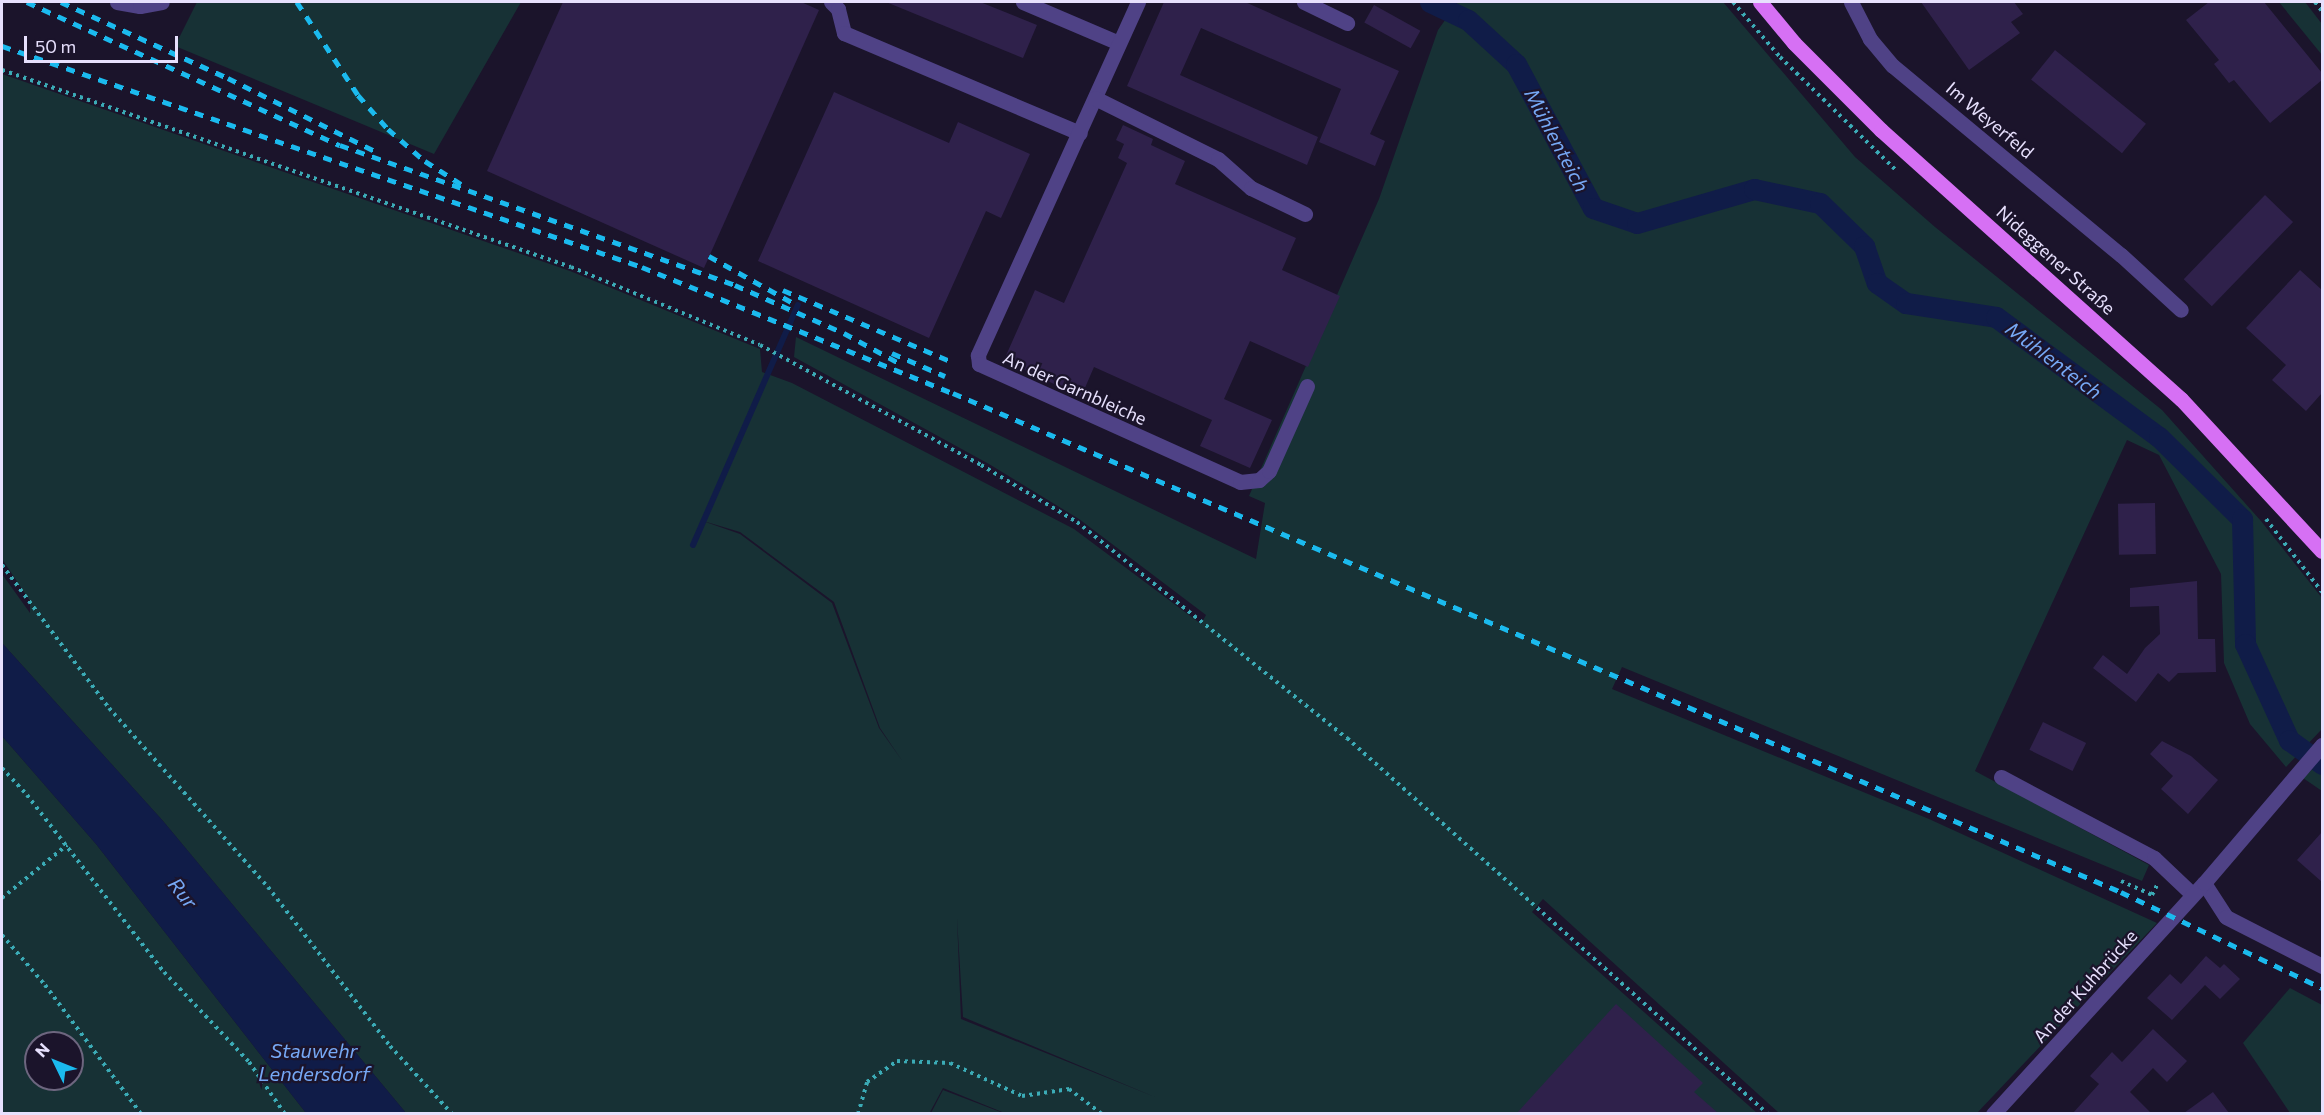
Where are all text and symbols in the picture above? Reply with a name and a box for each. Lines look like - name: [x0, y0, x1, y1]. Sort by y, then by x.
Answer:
- scale bar: [27, 24, 182, 62]
- text: 50 m: [35, 35, 76, 57]
- street label: Im Weyerfeld: [1942, 77, 2038, 163]
- water label: Mühlenteich: [1520, 84, 1594, 196]
- street label: Nideggener Straße: [1992, 201, 2120, 319]
- water label: Mühlenteich: [2001, 316, 2107, 404]
- street label: An der Garnbleiche: [1000, 347, 1150, 429]
- water label: Rur: [164, 873, 202, 913]
- street label: An der Kuhbrücke: [2029, 925, 2141, 1047]
- north arrow: [24, 1031, 84, 1091]
- text: N: [31, 1039, 53, 1061]
- water label: Stauwehr Lendersdorf: [258, 1039, 370, 1086]

